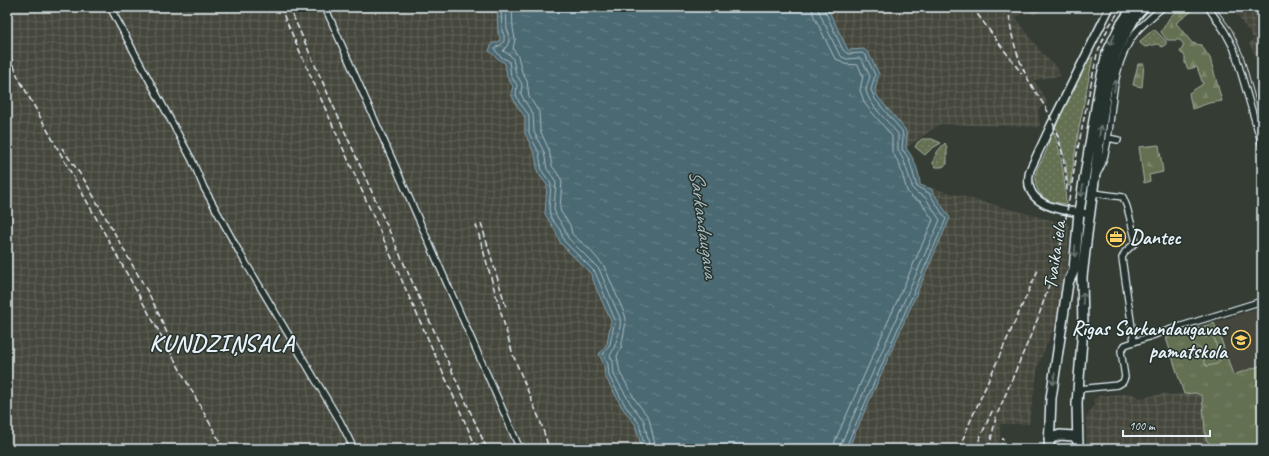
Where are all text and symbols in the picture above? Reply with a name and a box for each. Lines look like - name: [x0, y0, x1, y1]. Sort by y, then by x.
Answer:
- one-way arrow: [1108, 34, 1116, 46]
- one-way arrow: [1111, 80, 1119, 93]
- one-way arrow: [1096, 125, 1104, 138]
- water label: Sarkandaugava: [684, 169, 725, 282]
- one-way arrow: [1078, 184, 1086, 197]
- street label: Tvaika iela: [1037, 217, 1072, 291]
- place label: Dantec: [1130, 225, 1182, 250]
- office icon: Dantec: [1105, 226, 1127, 248]
- one-way arrow: [1072, 244, 1079, 257]
- one-way arrow: [1079, 292, 1086, 305]
- place label: Rīgas Sarkandaugavas pamatskola: [1071, 316, 1229, 364]
- district label: KUNDZIŅSALA: [149, 328, 295, 358]
- school or university icon: Rīgas Sarkandaugavas pamatskola: [1230, 329, 1252, 351]
- one-way arrow: [1050, 372, 1058, 385]
- scale bar: [1123, 412, 1210, 438]
- text: 100 m: [1129, 418, 1156, 434]

